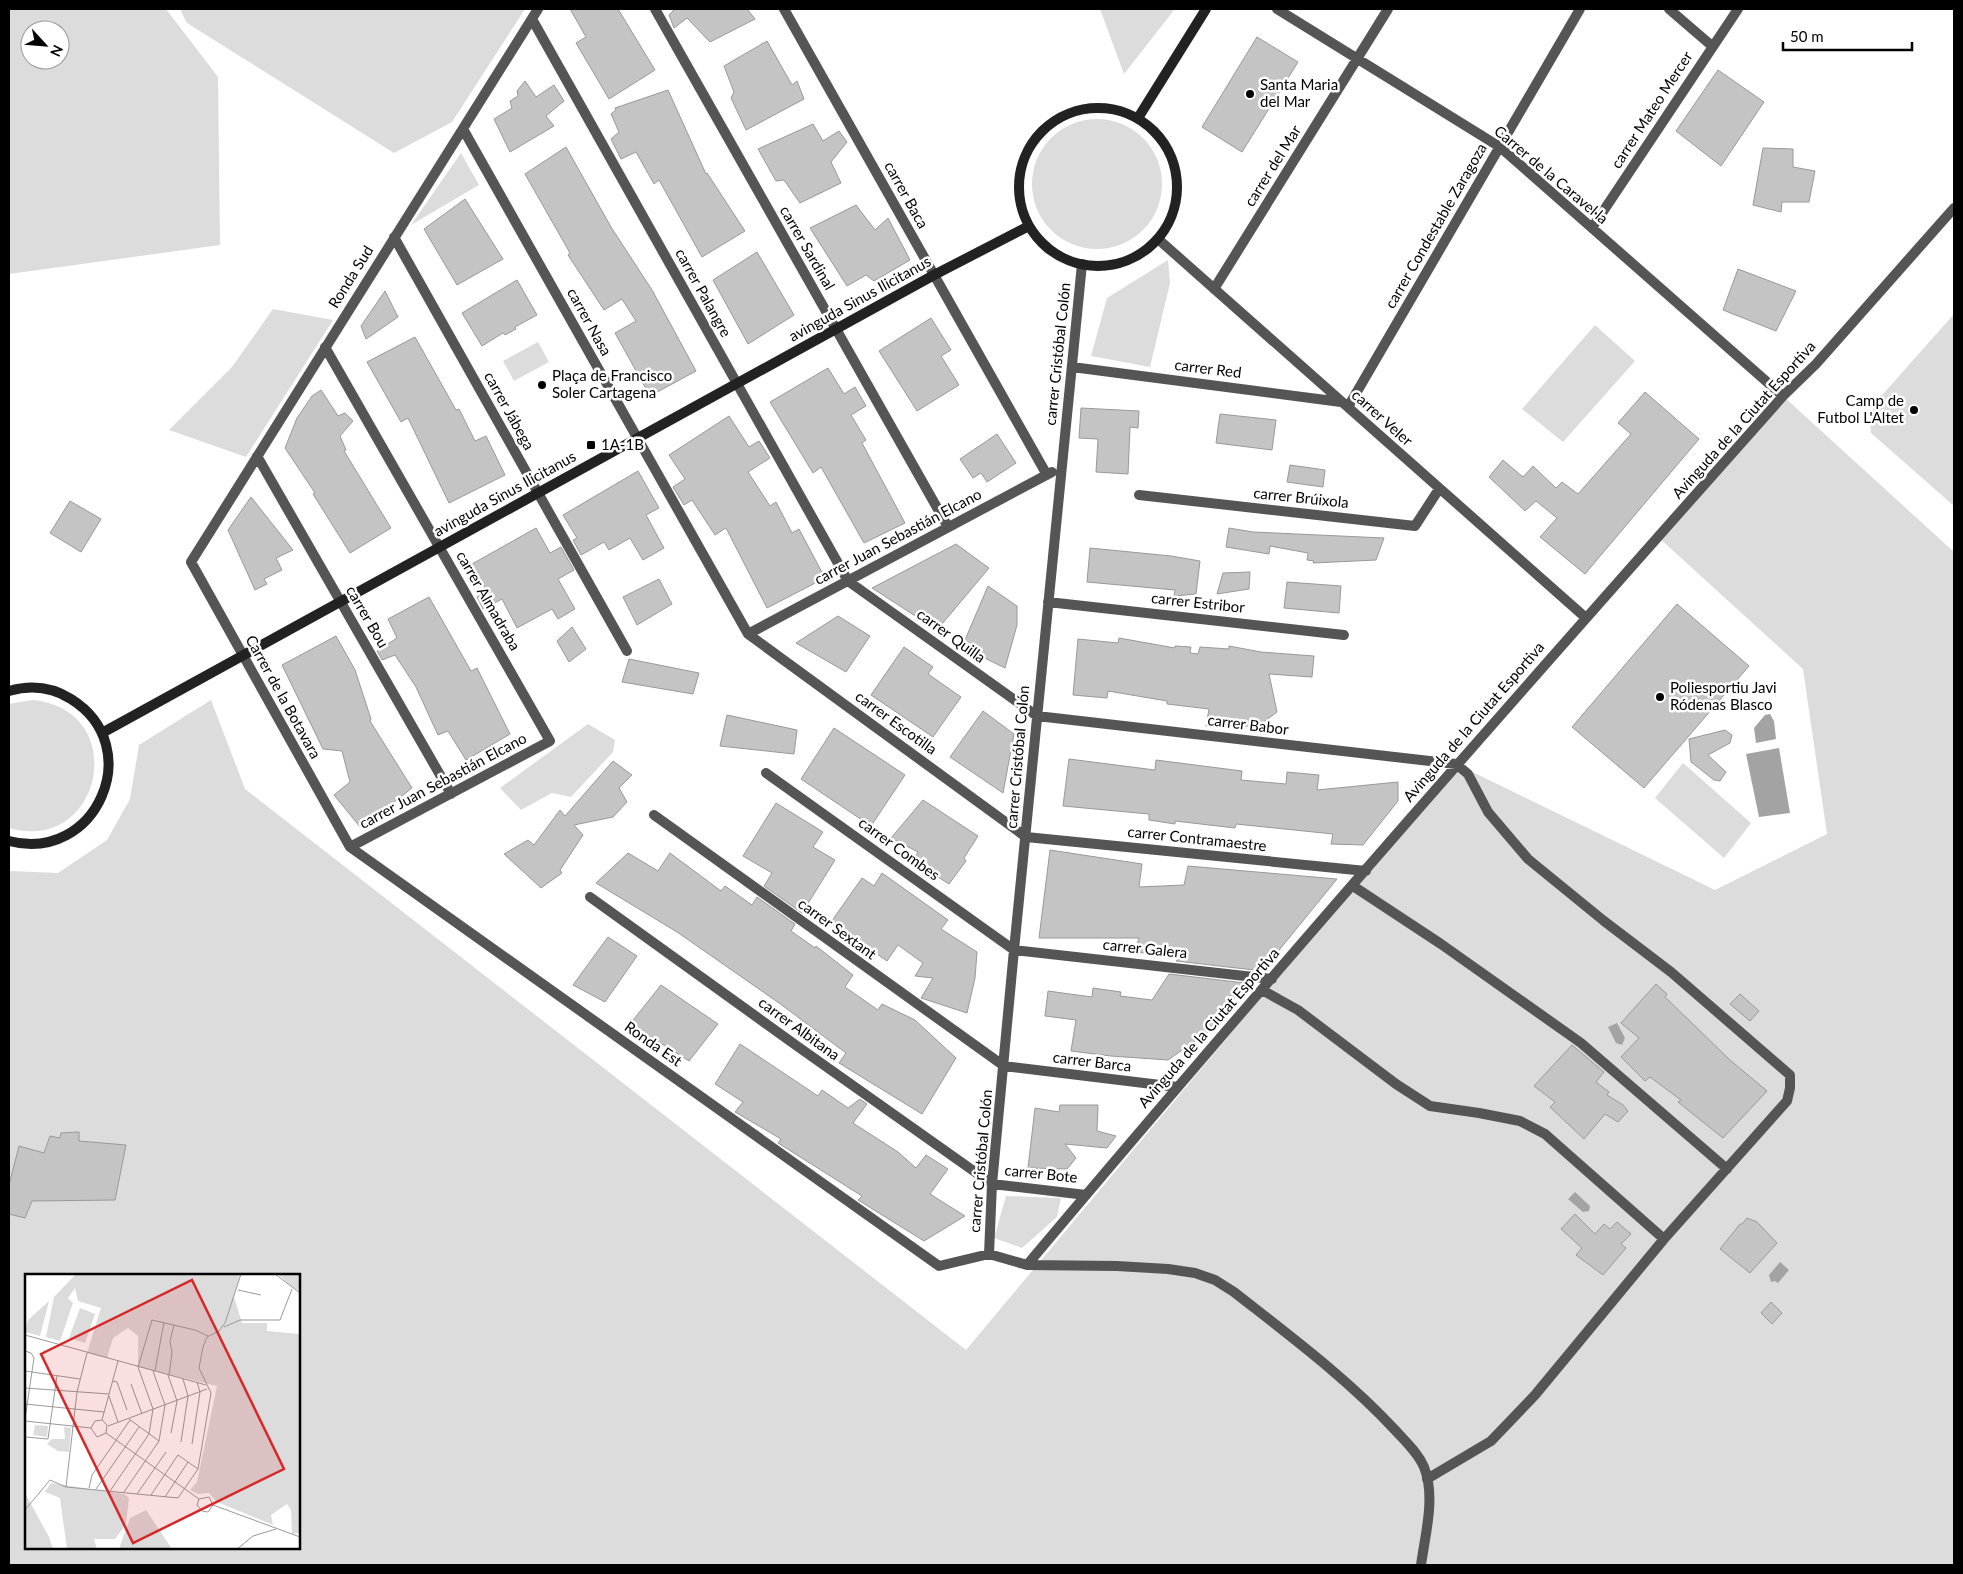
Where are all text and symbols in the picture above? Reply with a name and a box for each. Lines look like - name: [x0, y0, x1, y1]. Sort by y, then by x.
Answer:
- north arrow: [20, 20, 70, 70]
- scale bar: [1783, 20, 1912, 52]
- text: 50 m: [1790, 27, 1824, 45]
- text: N: [47, 42, 67, 59]
- street label: carrer Mateo Mercer: [1607, 47, 1696, 171]
- place label: Santa Maria del Mar: [1260, 75, 1338, 110]
- marker: Santa Maria del Mar: [1244, 88, 1256, 100]
- street label: carrer del Mar: [1240, 121, 1305, 209]
- street label: Carrer de la Caravel·la: [1491, 121, 1612, 227]
- street label: carrer Condestable Zaragoza: [1380, 140, 1490, 311]
- street label: carrer Baca: [881, 158, 933, 231]
- street label: carrer Sardinal: [777, 202, 839, 293]
- street label: Ronda Sud: [324, 242, 376, 311]
- street label: carrer Palangre: [672, 245, 736, 340]
- street label: avinguda Sinus Ilicitanus: [785, 252, 934, 345]
- street label: carrer Cristóbal Colón: [1041, 282, 1073, 426]
- street label: carrer Nasa: [564, 284, 616, 359]
- street label: Avinguda de la Ciutat Esportiva: [1668, 337, 1819, 502]
- street label: carrer Red: [1174, 355, 1243, 381]
- place label: Plaça de Francisco Soler Cartagena: [552, 366, 672, 401]
- street label: carrer Jábega: [481, 368, 539, 453]
- marker: Plaça de Francisco Soler Cartagena: [536, 379, 548, 391]
- street label: carrer Veler: [1349, 385, 1417, 450]
- place label: Camp de Futbol L'Altet: [1817, 391, 1905, 426]
- marker: Camp de Futbol L'Altet: [1908, 404, 1920, 416]
- place label: 1A-1B: [601, 435, 644, 453]
- marker: 1A-1B: [585, 439, 597, 451]
- street label: avinguda Sinus Ilicitanus: [430, 447, 579, 540]
- street label: carrer Brúixola: [1253, 483, 1350, 511]
- street label: carrer Juan Sebastián Elcano: [811, 484, 984, 588]
- street label: carrer Almadraba: [453, 547, 525, 654]
- street label: carrer Bou: [343, 582, 393, 651]
- street label: carrer Estribor: [1150, 588, 1246, 616]
- street label: carrer Quilla: [914, 604, 989, 666]
- street label: Carrer de la Botavara: [242, 632, 325, 761]
- street label: Avinguda de la Ciutat Esportiva: [1399, 638, 1548, 805]
- place label: Poliesportiu Javi Ródenas Blasco: [1670, 678, 1777, 713]
- street label: carrer Cristóbal Colón: [1002, 685, 1032, 829]
- street label: carrer Escotilla: [852, 687, 941, 758]
- marker: Poliesportiu Javi Ródenas Blasco: [1654, 691, 1666, 703]
- street label: carrer Babor: [1207, 710, 1290, 738]
- street label: carrer Juan Sebastián Elcano: [356, 728, 529, 832]
- street label: carrer Combes: [856, 813, 944, 884]
- street label: carrer Contramaestre: [1127, 822, 1268, 854]
- street label: carrer Sextant: [795, 894, 881, 963]
- street label: carrer Galera: [1102, 935, 1188, 961]
- street label: Avinguda de la Ciutat Esportiva: [1134, 944, 1283, 1111]
- street label: carrer Albitana: [755, 993, 844, 1064]
- street label: Ronda Est: [621, 1017, 686, 1070]
- street label: carrer Barca: [1052, 1047, 1132, 1075]
- street label: carrer Cristóbal Colón: [965, 1089, 995, 1233]
- street label: carrer Bote: [1004, 1160, 1079, 1186]
- inset map: [25, 1274, 300, 1549]

